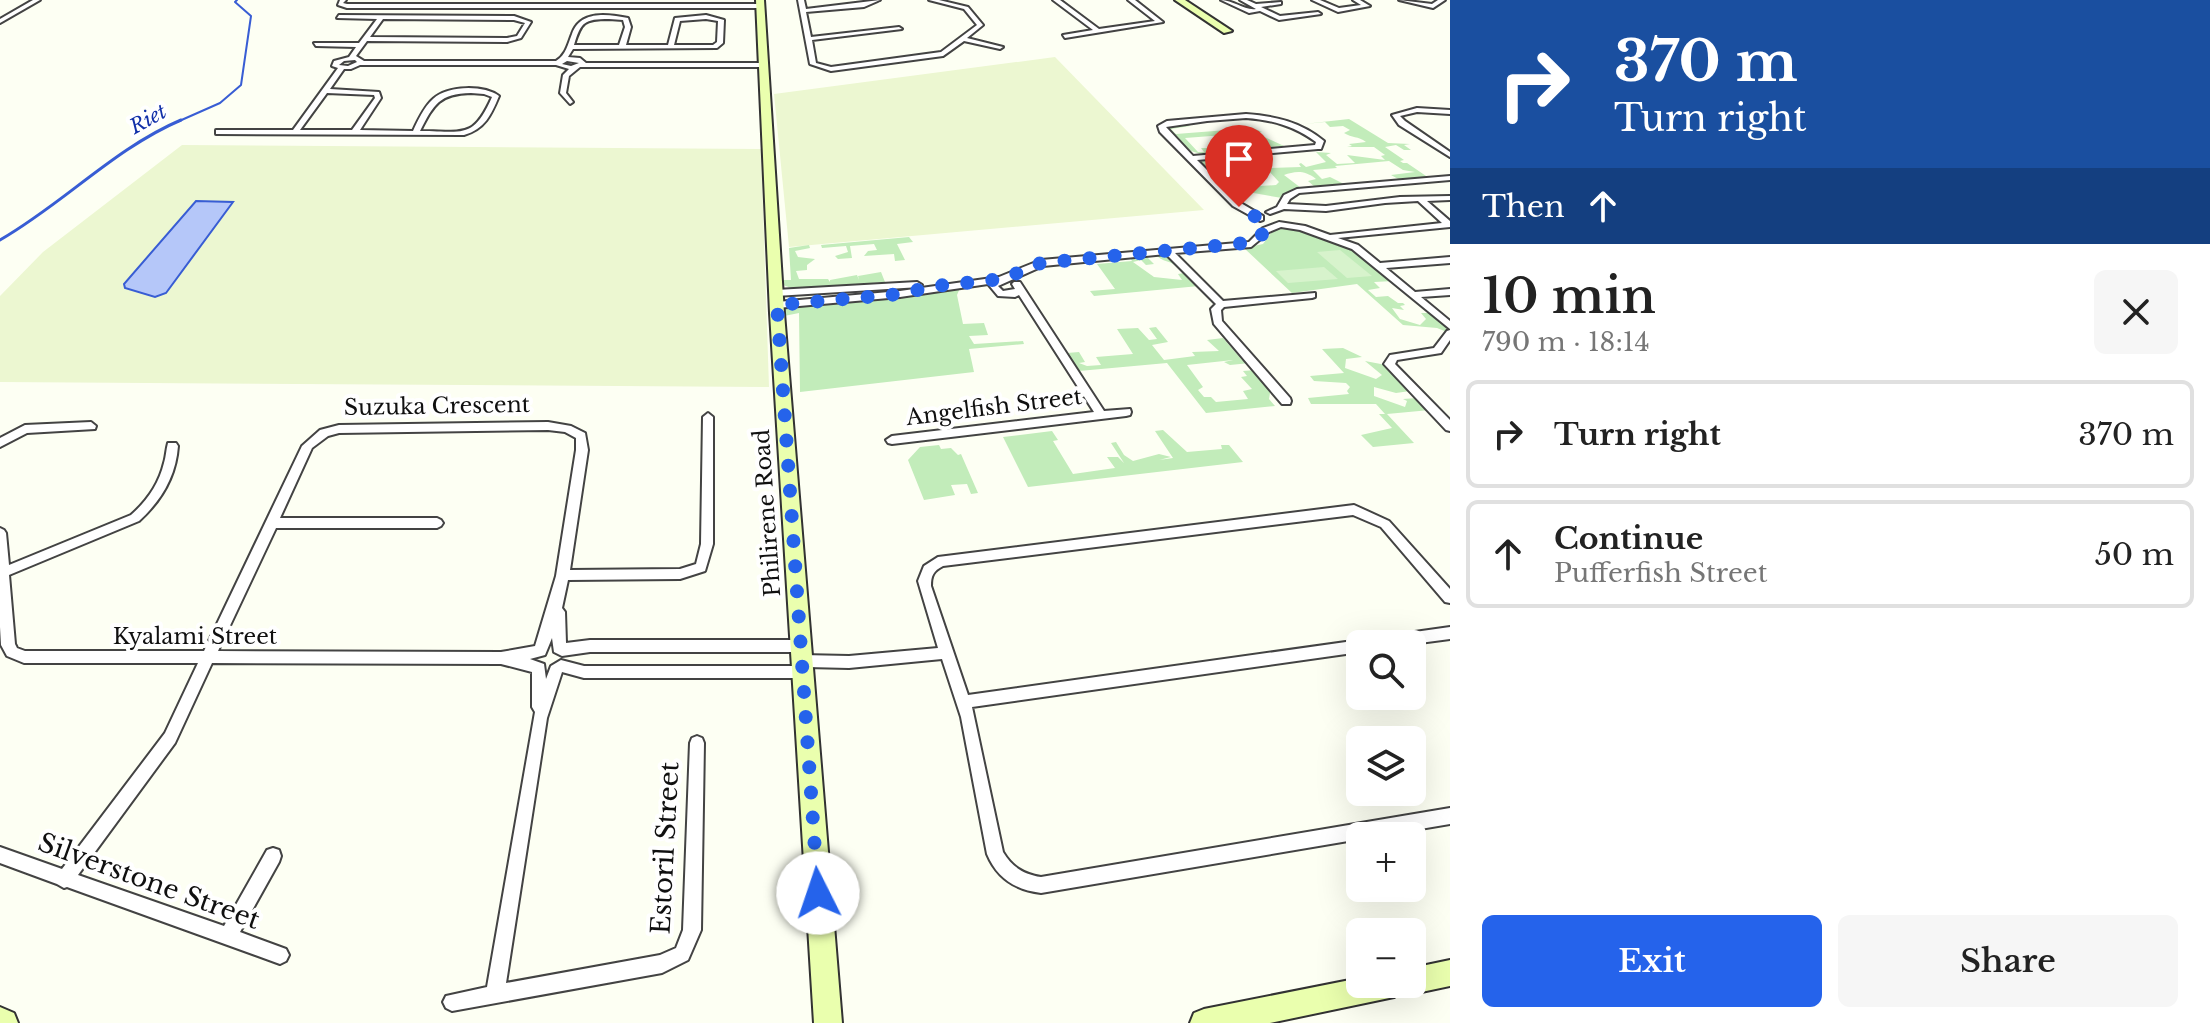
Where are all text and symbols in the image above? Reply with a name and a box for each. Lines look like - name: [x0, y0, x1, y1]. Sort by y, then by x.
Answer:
- text: 370 m: [1614, 27, 1798, 96]
- icon: right: [1482, 32, 1586, 136]
- text: Turn right: [1614, 96, 1807, 141]
- water label: Riet: [125, 99, 171, 139]
- pin: [1205, 125, 1273, 207]
- icon: arrive: [1217, 137, 1261, 181]
- icon: ahead: [1581, 184, 1625, 228]
- text: Then: [1482, 188, 1565, 225]
- text: 10 min: [1482, 266, 1656, 326]
- button: close: [2094, 270, 2178, 354]
- text: 790 m · 18:14: [1482, 326, 1650, 358]
- street label: Angelfish Street: [904, 383, 1084, 431]
- street label: Suzuka Crescent: [344, 391, 531, 421]
- icon: right: [1486, 412, 1530, 456]
- text: Turn right: [1554, 416, 1721, 453]
- text: 370 m: [2078, 416, 2174, 453]
- street label: Philirene Road: [748, 428, 786, 598]
- text: Continue: [1554, 520, 1703, 557]
- icon: ahead: [1486, 532, 1530, 576]
- text: 50 m: [2095, 536, 2174, 573]
- text: Pufferfish Street: [1554, 557, 1768, 589]
- street label: Kyalami Street: [113, 623, 278, 650]
- map controls: [1346, 630, 1426, 998]
- button: search: [1346, 630, 1426, 710]
- button: layers: [1346, 726, 1426, 806]
- street label: Estoril Street: [644, 761, 686, 935]
- button: +: [1346, 822, 1426, 902]
- street label: Silverstone Street: [34, 826, 264, 936]
- position arrow: [776, 851, 860, 935]
- button: Exit: [1482, 915, 1822, 1007]
- button: Share: [1838, 915, 2178, 1007]
- button: −: [1346, 918, 1426, 998]

